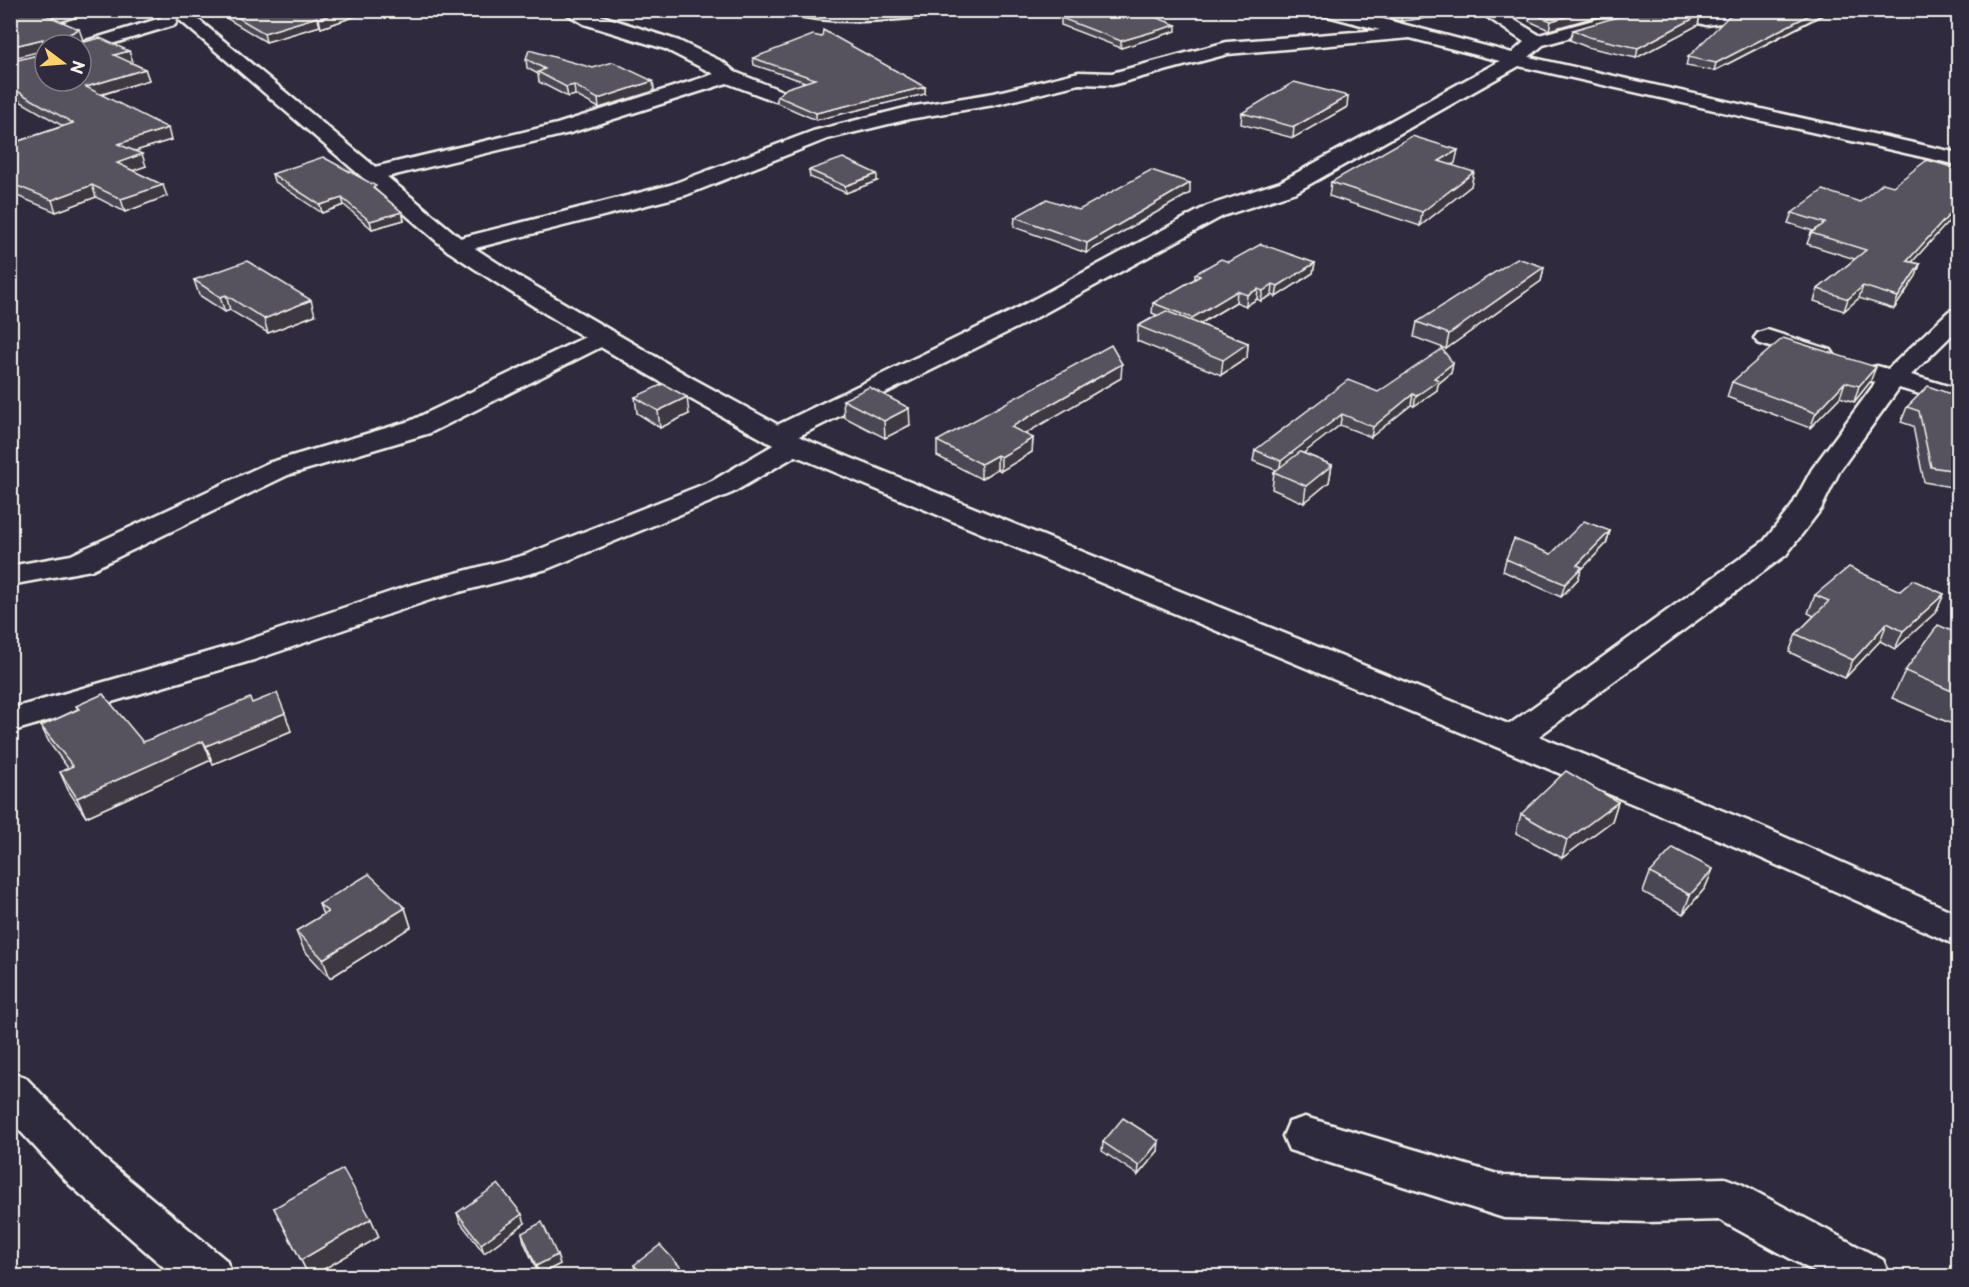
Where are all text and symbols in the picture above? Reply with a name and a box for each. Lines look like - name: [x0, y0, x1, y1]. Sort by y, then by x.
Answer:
- north arrow: [33, 33, 93, 93]
- text: N: [65, 58, 92, 77]

